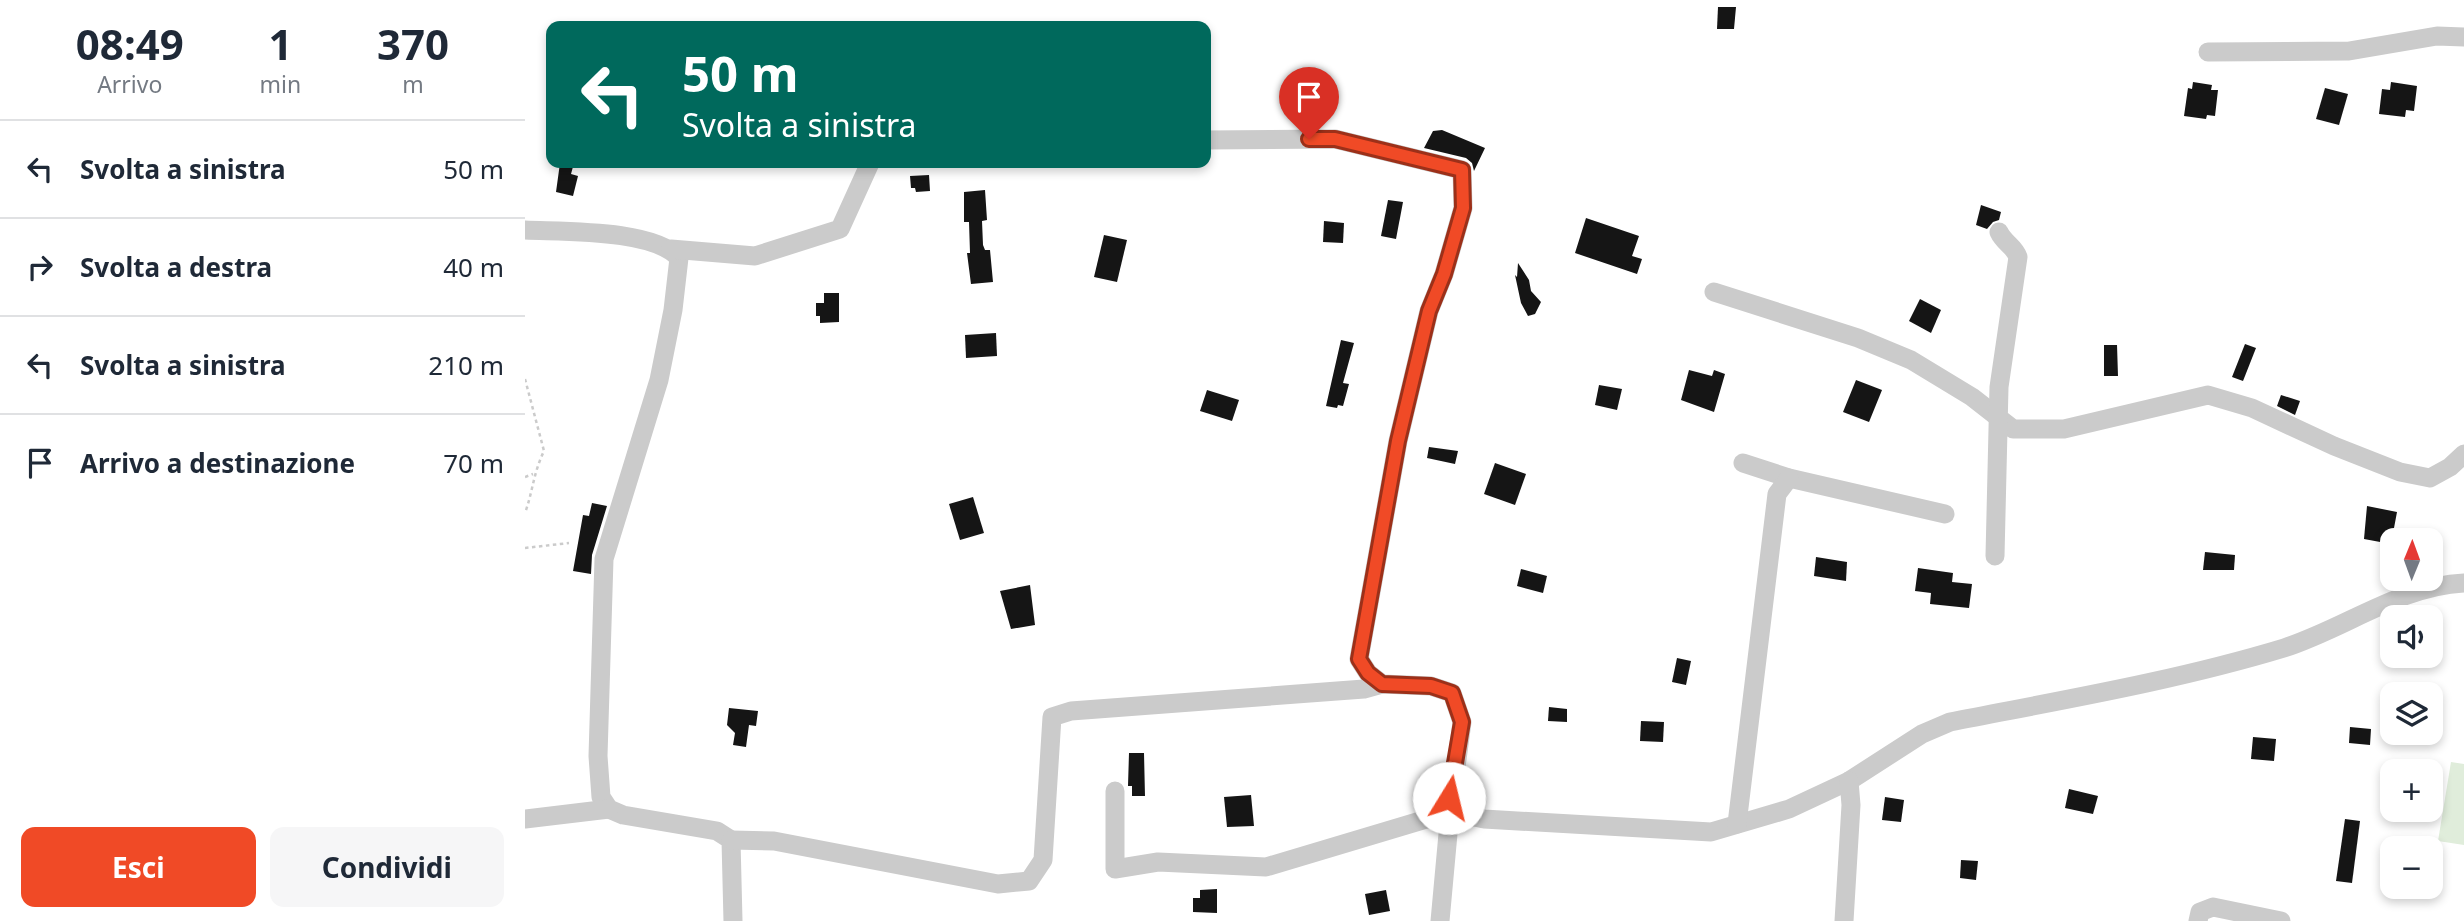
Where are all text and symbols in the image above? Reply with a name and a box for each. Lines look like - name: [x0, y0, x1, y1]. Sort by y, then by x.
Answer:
- text: 08:49: [76, 15, 184, 72]
- text: 1: [268, 15, 292, 72]
- text: 370: [377, 15, 449, 72]
- text: 50 m: [682, 40, 799, 106]
- icon: left: [567, 49, 658, 140]
- pin: [1279, 67, 1339, 139]
- text: Arrivo: [97, 68, 162, 100]
- text: min: [260, 68, 301, 100]
- text: m: [402, 68, 424, 100]
- icon: arrive: [1290, 78, 1328, 116]
- text: Svolta a sinistra: [682, 103, 917, 146]
- icon: left: [21, 150, 59, 188]
- text: Svolta a sinistra: [80, 151, 286, 187]
- text: 50 m: [443, 151, 504, 187]
- icon: right: [21, 248, 59, 286]
- text: Svolta a destra: [80, 249, 272, 285]
- text: 40 m: [443, 249, 504, 285]
- icon: left: [21, 346, 59, 384]
- text: Svolta a sinistra: [80, 347, 286, 383]
- text: 210 m: [428, 347, 504, 383]
- icon: arrive: [21, 444, 59, 482]
- text: Arrivo a destinazione: [80, 445, 355, 481]
- text: 70 m: [443, 445, 504, 481]
- north arrow: [2380, 528, 2443, 592]
- map controls: [2380, 528, 2443, 899]
- button: sound: [2380, 605, 2443, 668]
- button: layers: [2380, 682, 2443, 745]
- button: +: [2380, 759, 2443, 822]
- position arrow: [1412, 761, 1486, 835]
- button: Esci: [21, 827, 256, 907]
- button: Condividi: [270, 827, 504, 907]
- button: −: [2380, 836, 2443, 899]

